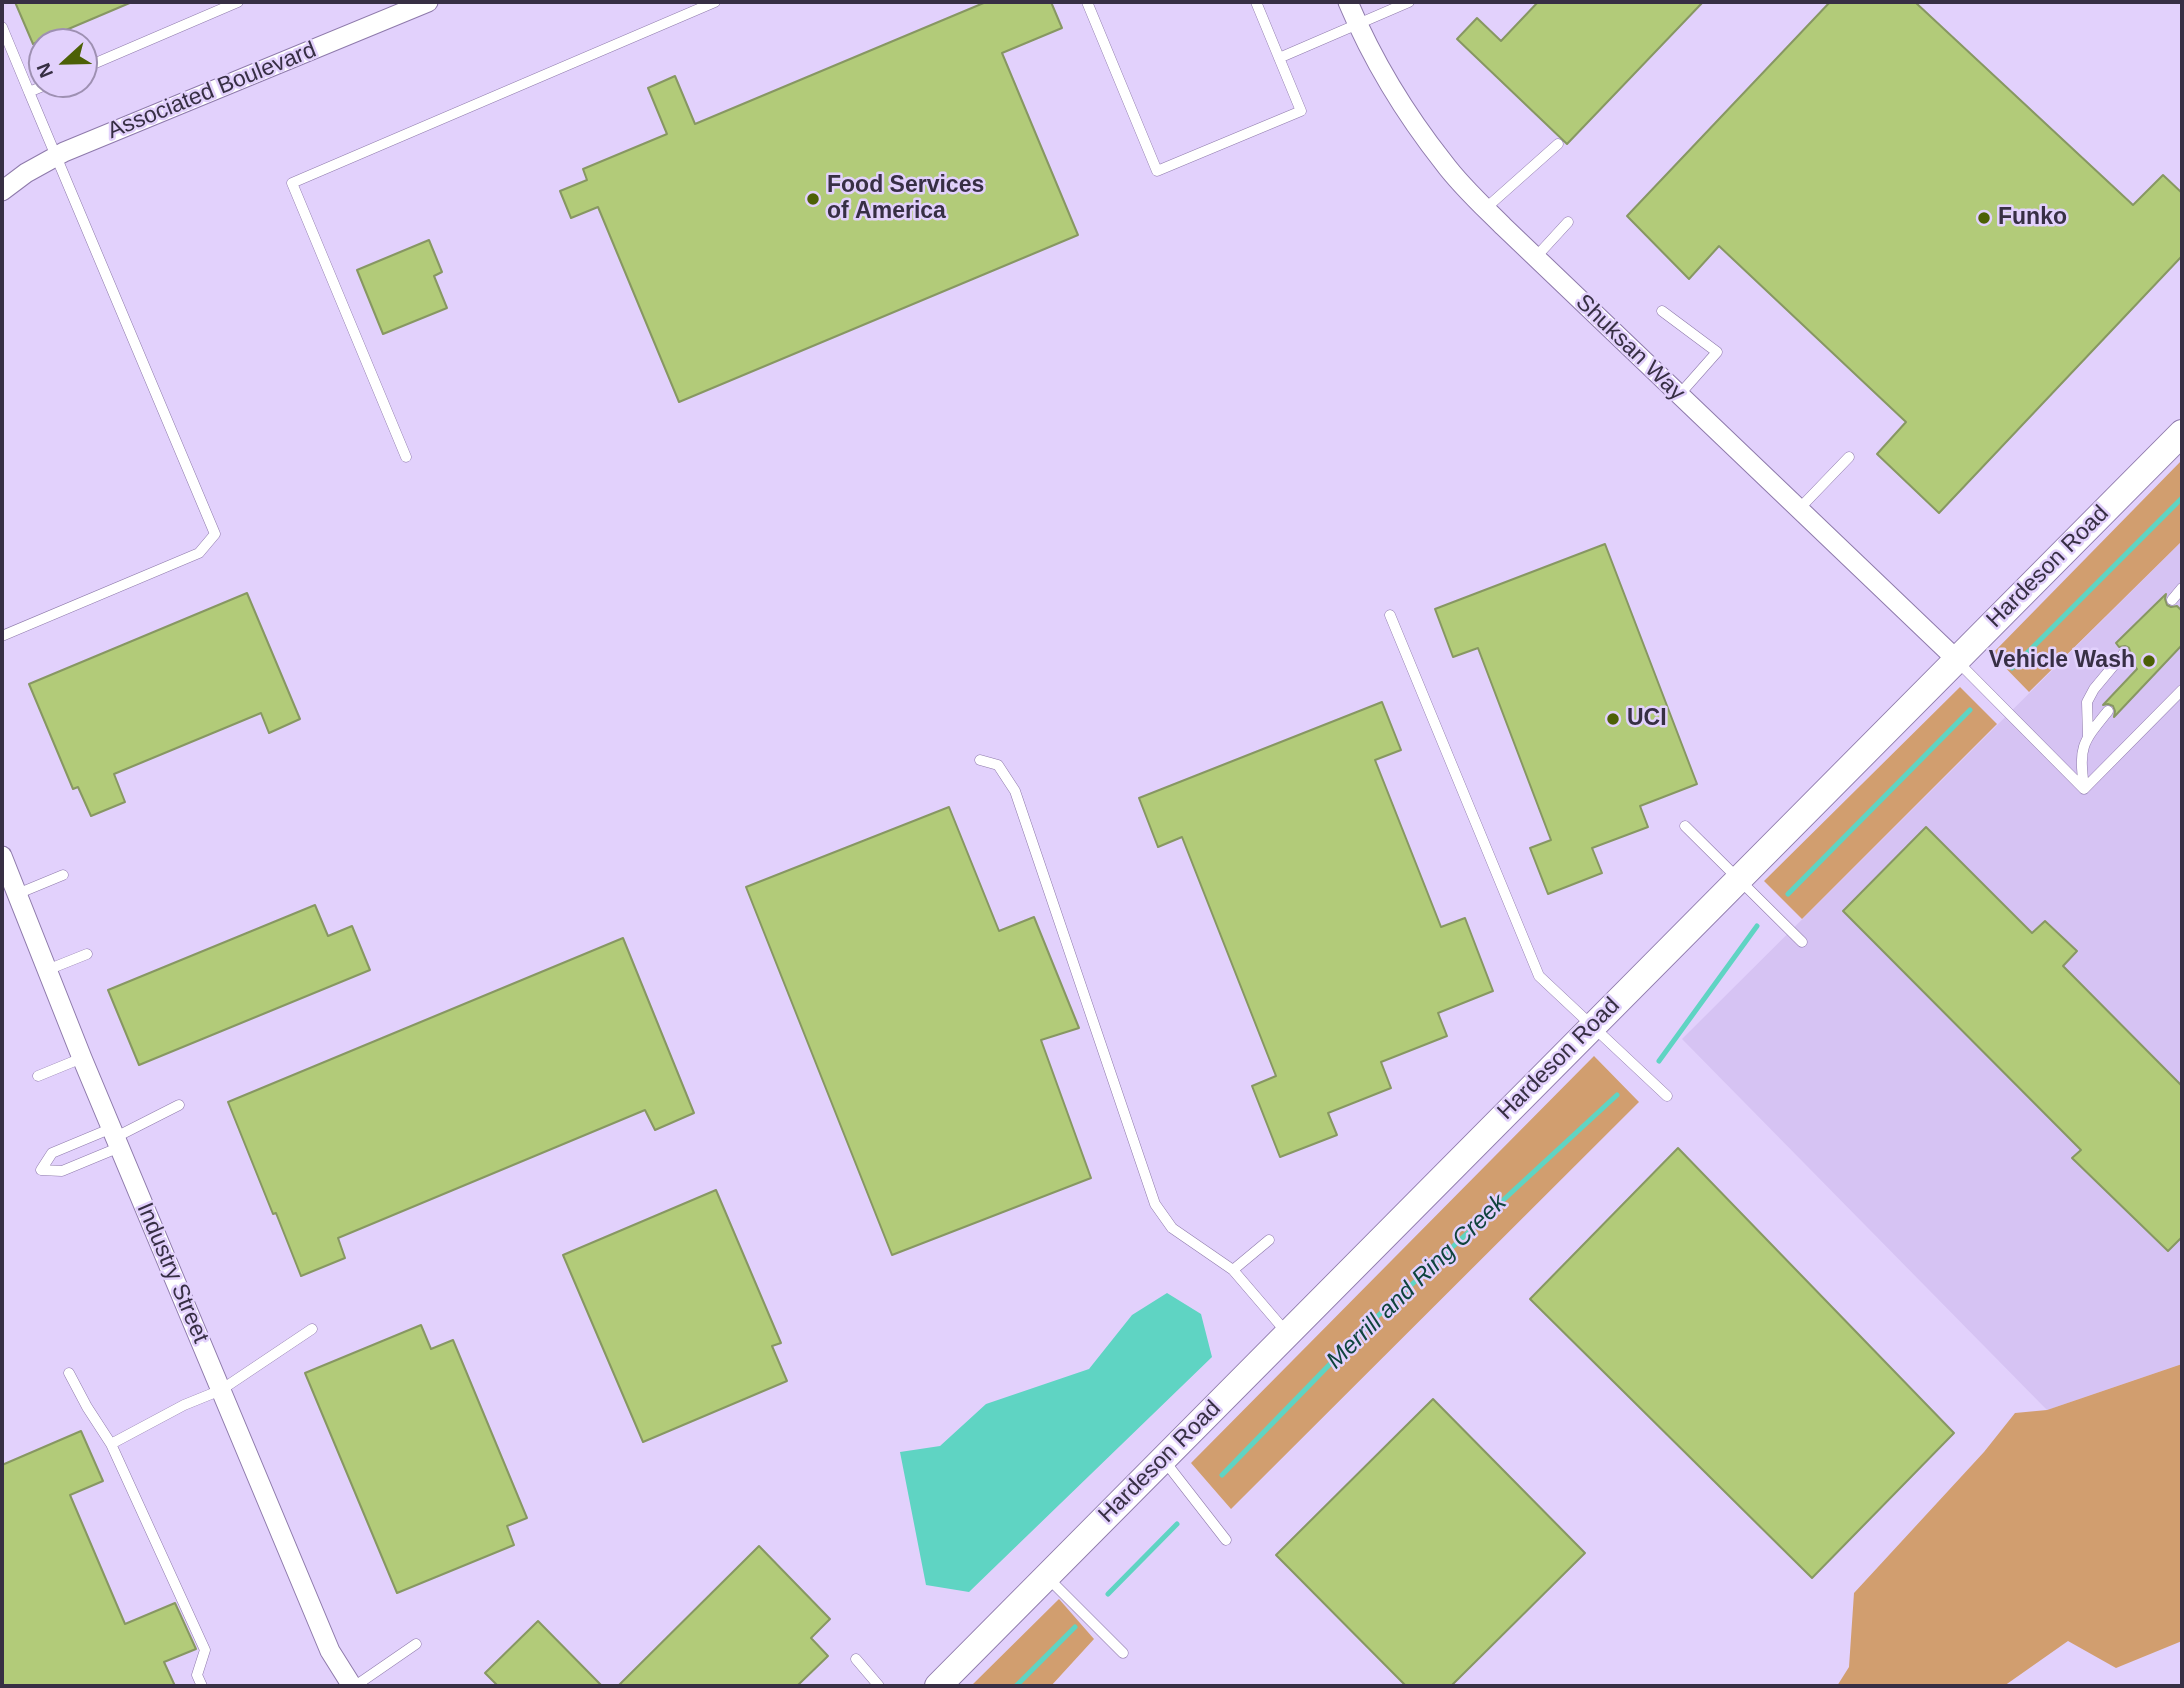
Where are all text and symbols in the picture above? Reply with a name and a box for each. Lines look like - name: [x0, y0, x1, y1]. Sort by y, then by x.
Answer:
- north arrow: [28, 28, 98, 98]
- street label: Associated Boulevard: [104, 37, 320, 145]
- text: N: [33, 60, 57, 81]
- place label: Food Services of America: [827, 172, 984, 226]
- marker: Food Services of America: [805, 191, 821, 207]
- place label: Funko: [1998, 204, 2067, 232]
- marker: Funko: [1976, 210, 1992, 226]
- street label: Shuksan Way: [1570, 289, 1690, 407]
- street label: Hardeson Road: [1981, 500, 2115, 634]
- place label: Vehicle Wash: [1989, 647, 2135, 675]
- marker: Vehicle Wash: [2141, 653, 2157, 669]
- place label: UCI: [1627, 705, 1667, 733]
- marker: UCI: [1605, 711, 1621, 727]
- street label: Hardeson Road: [1492, 992, 1626, 1126]
- water label: Merrill and Ring Creek: [1321, 1189, 1513, 1375]
- street label: Industry Street: [130, 1199, 214, 1347]
- street label: Hardeson Road: [1093, 1395, 1227, 1529]

